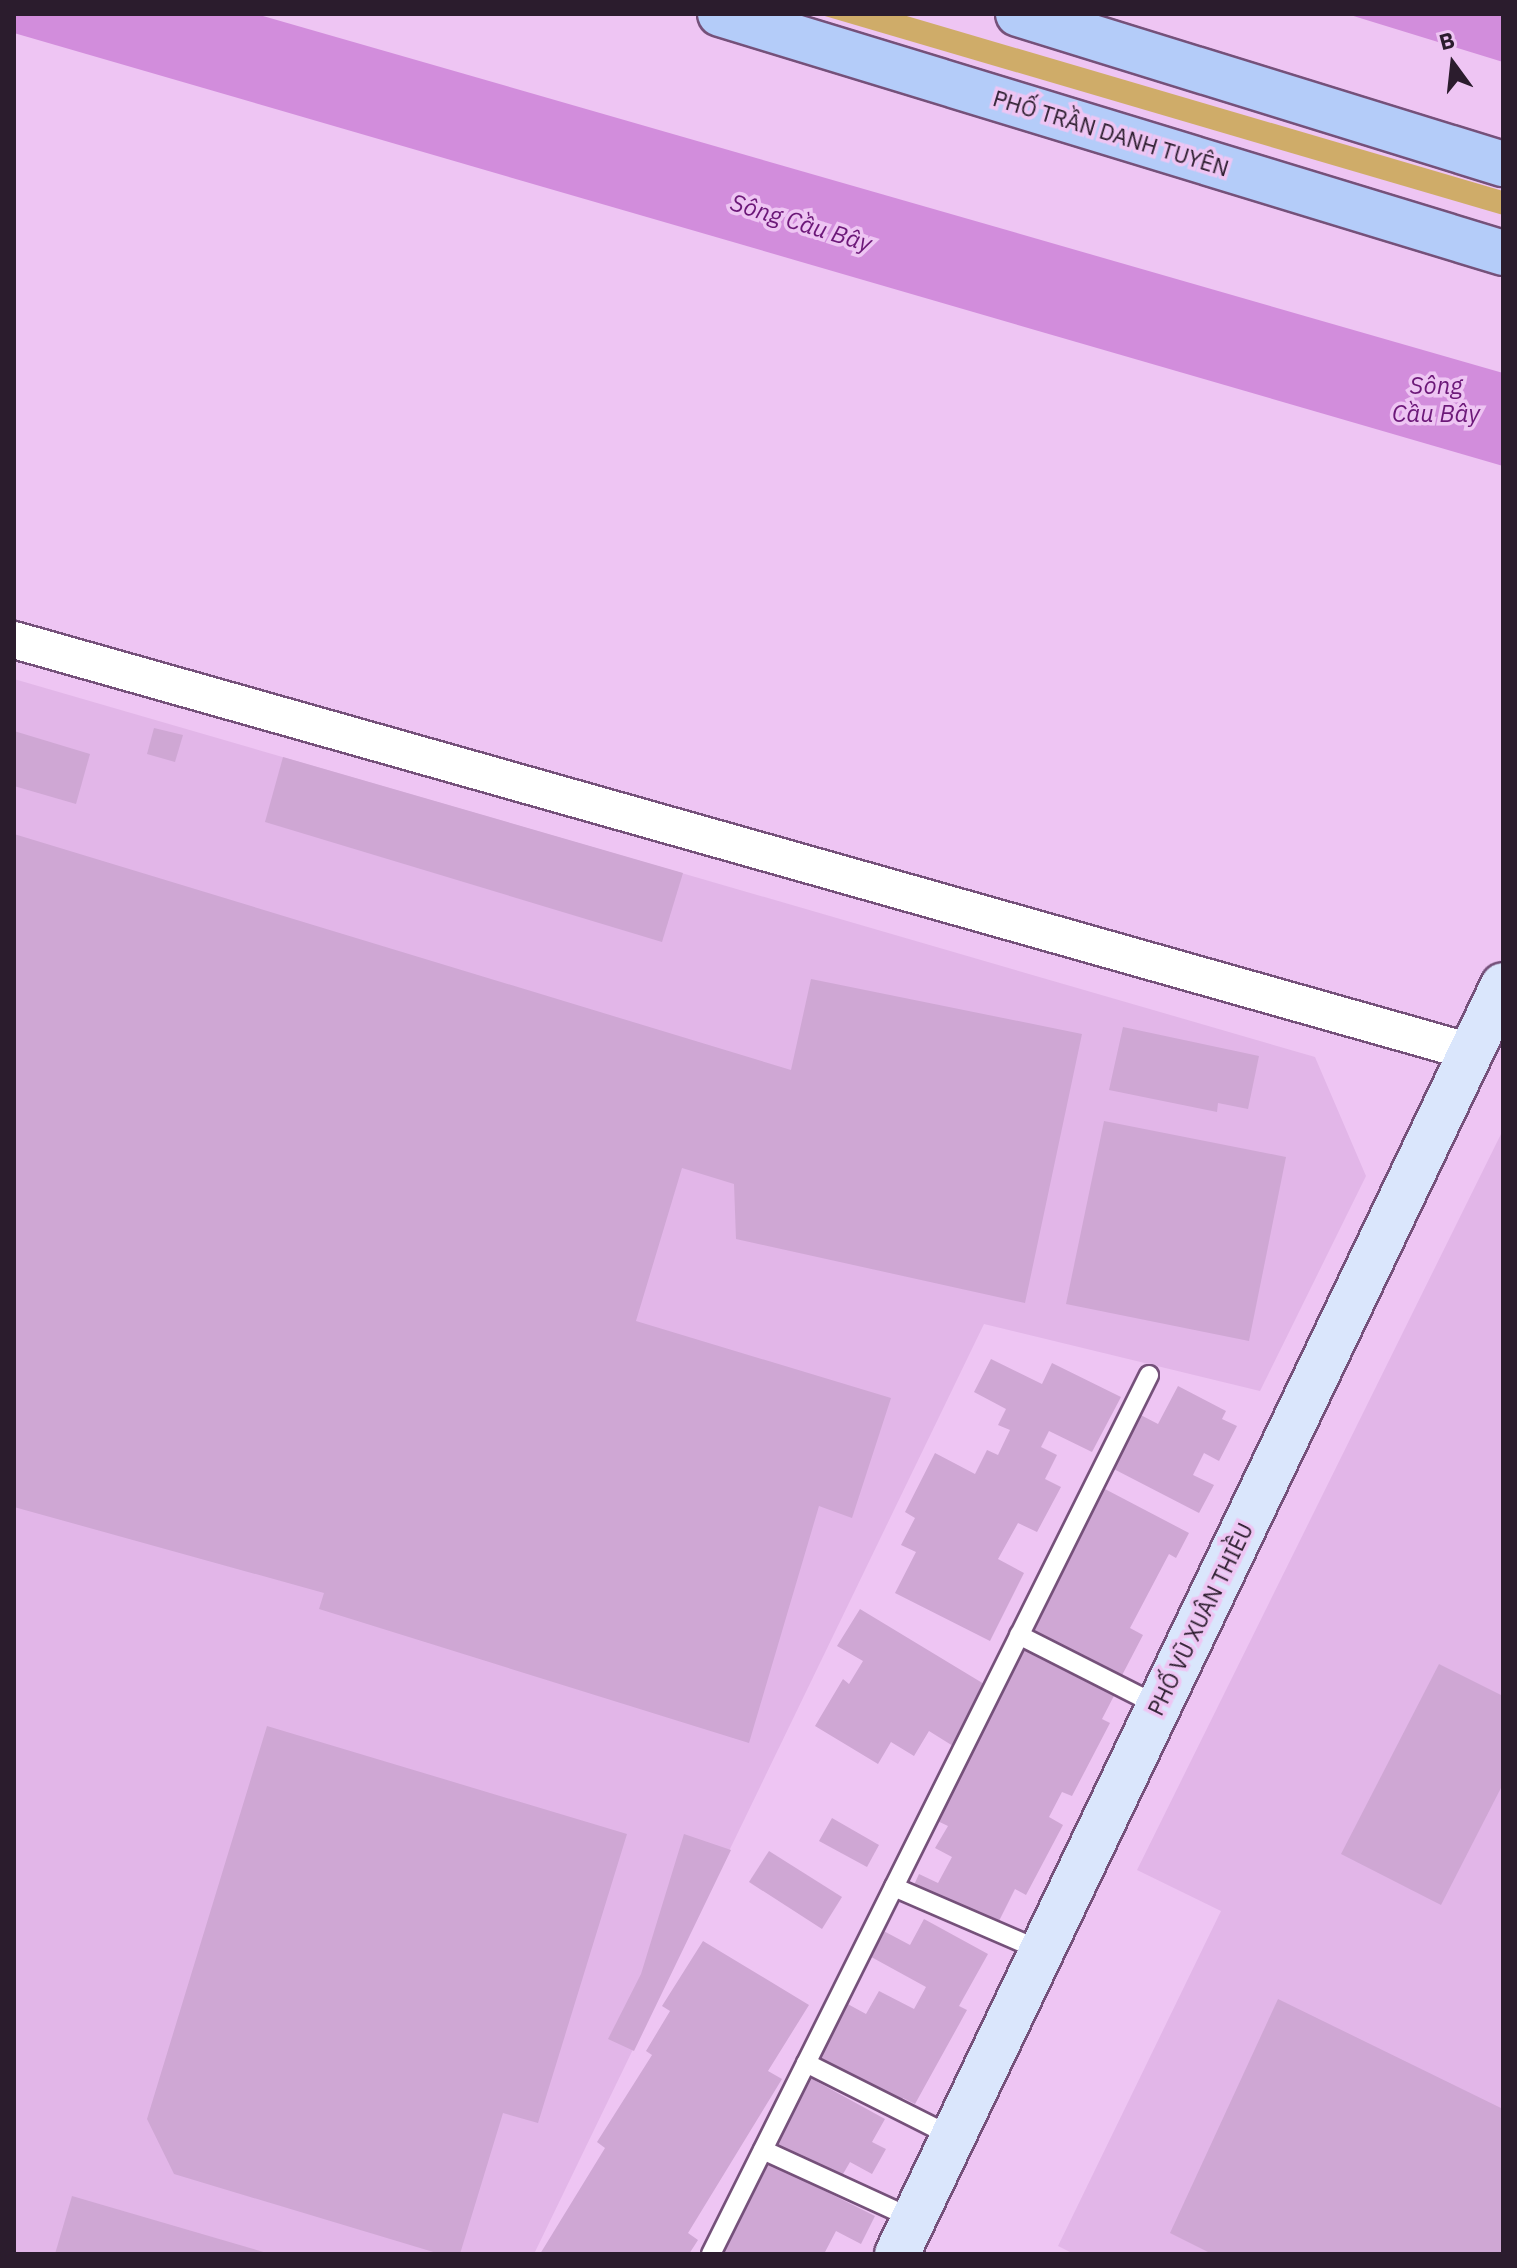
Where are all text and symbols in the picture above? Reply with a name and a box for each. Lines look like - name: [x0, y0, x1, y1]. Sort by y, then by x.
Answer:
- north arrow: [1413, 24, 1493, 104]
- text: B: [1436, 24, 1458, 56]
- street label: PHỐ TRẦN DANH TUYÊN: [990, 85, 1232, 181]
- water label: Sông Cầu Bây: [727, 188, 875, 258]
- water label: Sông Cầu Bây: [1392, 372, 1480, 428]
- street label: PHỐ VŨ XUÂN THIỀU: [1142, 1518, 1258, 1720]

